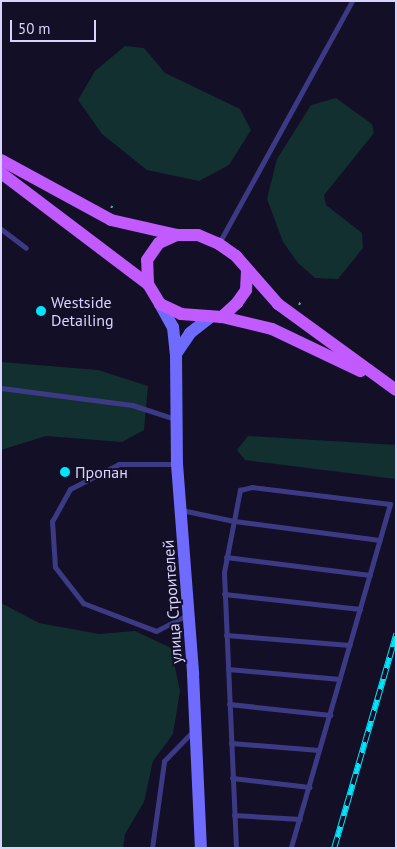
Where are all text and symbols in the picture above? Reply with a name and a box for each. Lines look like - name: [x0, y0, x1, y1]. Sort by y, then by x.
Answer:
- scale bar: [12, 10, 99, 42]
- text: 50 m: [18, 19, 51, 38]
- place label: Westside Detailing: [51, 292, 114, 330]
- marker: Westside Detailing: [35, 305, 47, 317]
- place label: Пропан: [75, 462, 128, 482]
- marker: Пропан: [59, 466, 71, 478]
- street label: улица Строителей: [158, 539, 186, 665]

